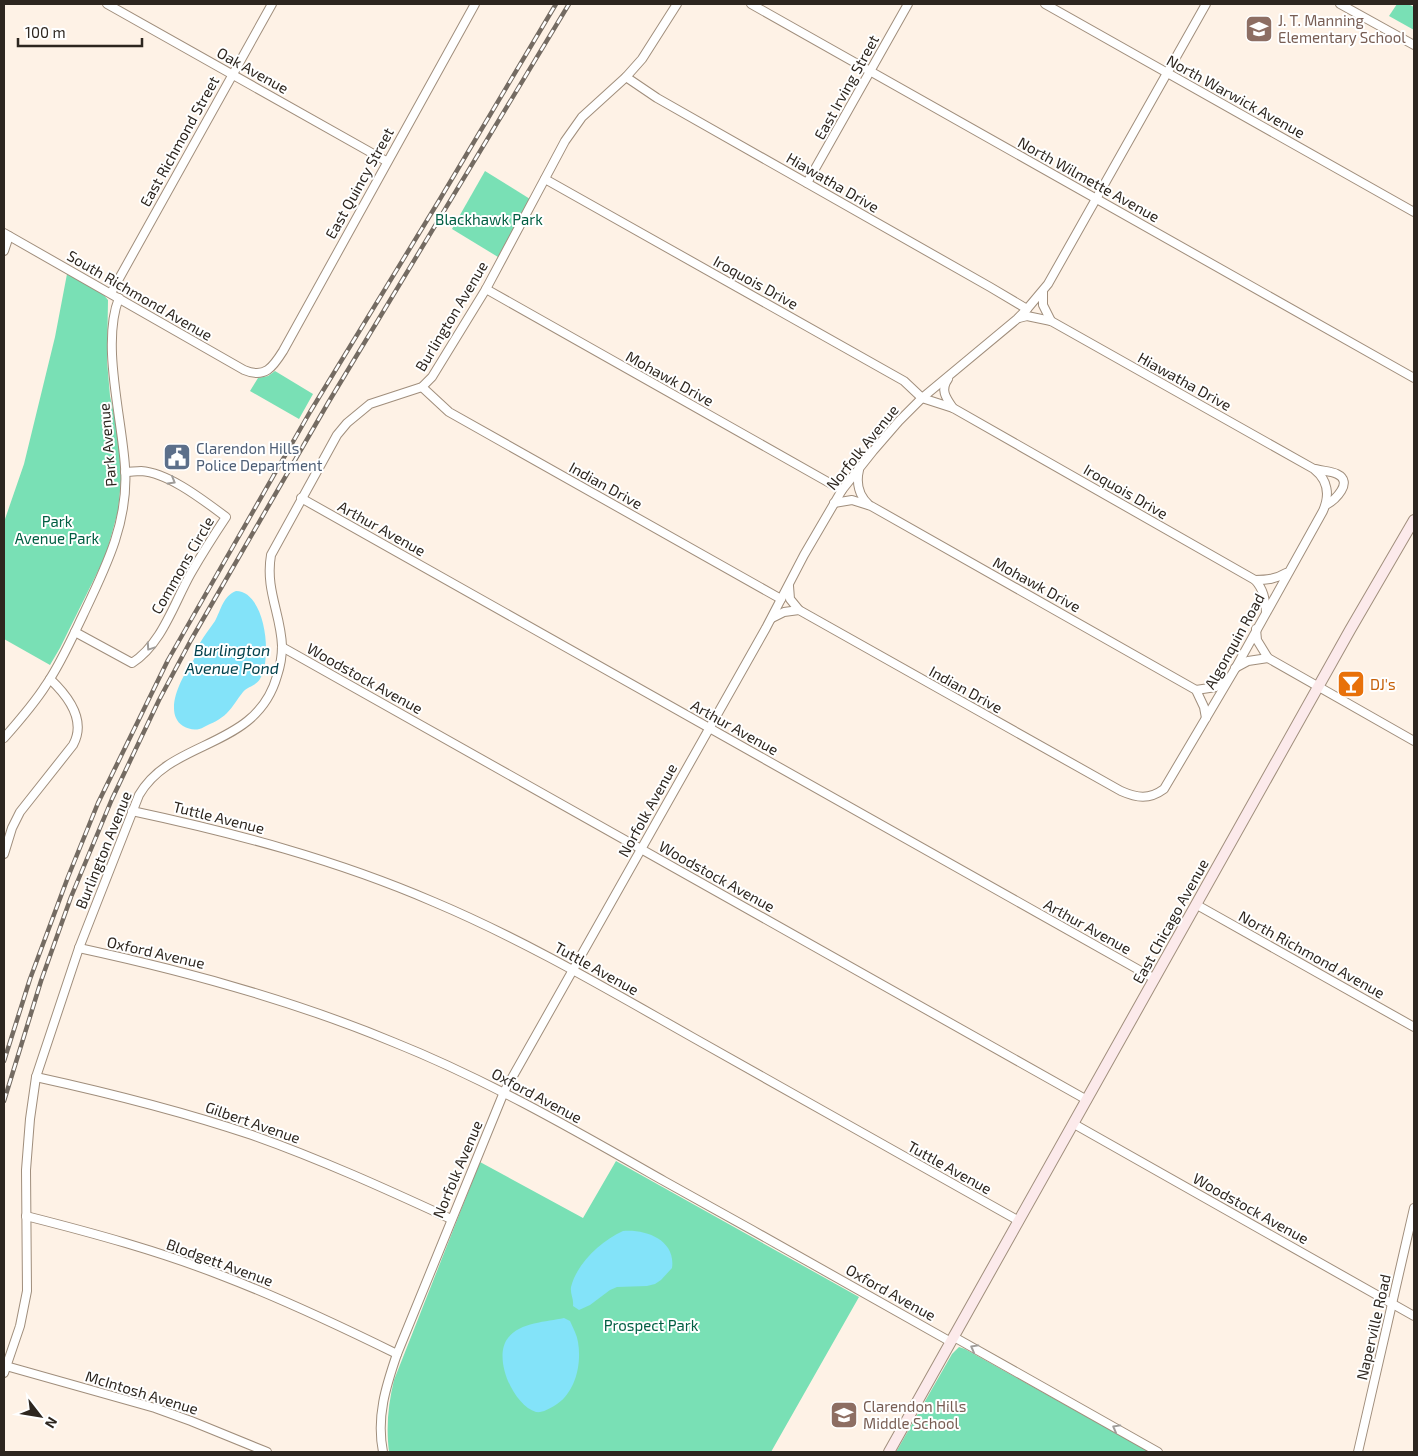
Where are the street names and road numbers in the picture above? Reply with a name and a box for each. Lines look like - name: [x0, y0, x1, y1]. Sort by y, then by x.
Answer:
- street label: East Irving Street: [810, 31, 882, 143]
- street label: Oak Avenue: [214, 43, 292, 97]
- street label: North Warwick Avenue: [1164, 51, 1308, 141]
- street label: East Richmond Street: [136, 72, 222, 209]
- street label: East Quincy Street: [321, 124, 398, 242]
- street label: North Wilmette Avenue: [1015, 133, 1163, 225]
- street label: Hiawatha Drive: [783, 148, 883, 216]
- street label: South Richmond Avenue: [64, 246, 216, 344]
- street label: Iroquois Drive: [710, 251, 802, 313]
- street label: Burlington Avenue: [411, 258, 491, 374]
- street label: Mohawk Drive: [623, 347, 717, 409]
- street label: Hiawatha Drive: [1135, 348, 1235, 414]
- street label: Norfolk Avenue: [822, 401, 902, 493]
- street label: Park Avenue: [94, 402, 120, 488]
- street label: Indian Drive: [566, 458, 646, 512]
- street label: Iroquois Drive: [1081, 460, 1171, 522]
- street label: Arthur Avenue: [335, 497, 429, 559]
- street label: Commons Circle: [147, 513, 217, 617]
- street label: Mohawk Drive: [990, 553, 1084, 615]
- street label: Algonquin Road: [1200, 590, 1268, 692]
- street label: Woodstock Avenue: [304, 639, 426, 717]
- street label: Indian Drive: [926, 662, 1006, 716]
- street label: Arthur Avenue: [688, 696, 782, 758]
- street label: Norfolk Avenue: [614, 760, 680, 860]
- street label: Burlington Avenue: [71, 789, 135, 911]
- street label: Tuttle Avenue: [172, 797, 266, 837]
- street label: Woodstock Avenue: [656, 837, 778, 915]
- street label: East Chicago Avenue: [1128, 855, 1212, 987]
- street label: Arthur Avenue: [1041, 895, 1135, 957]
- street label: North Richmond Avenue: [1236, 906, 1388, 1002]
- street label: Oxford Avenue: [105, 932, 207, 972]
- street label: Tuttle Avenue: [552, 938, 642, 998]
- street label: Oxford Avenue: [489, 1064, 585, 1126]
- street label: Gilbert Avenue: [203, 1097, 303, 1147]
- street label: Norfolk Avenue: [428, 1117, 486, 1221]
- street label: Tuttle Avenue: [905, 1137, 995, 1197]
- street label: Woodstock Avenue: [1190, 1169, 1312, 1247]
- street label: Blodgett Avenue: [164, 1234, 276, 1290]
- street label: Oxford Avenue: [843, 1260, 939, 1324]
- street label: Naperville Road: [1352, 1272, 1394, 1382]
- street label: McIntosh Avenue: [83, 1366, 201, 1418]

